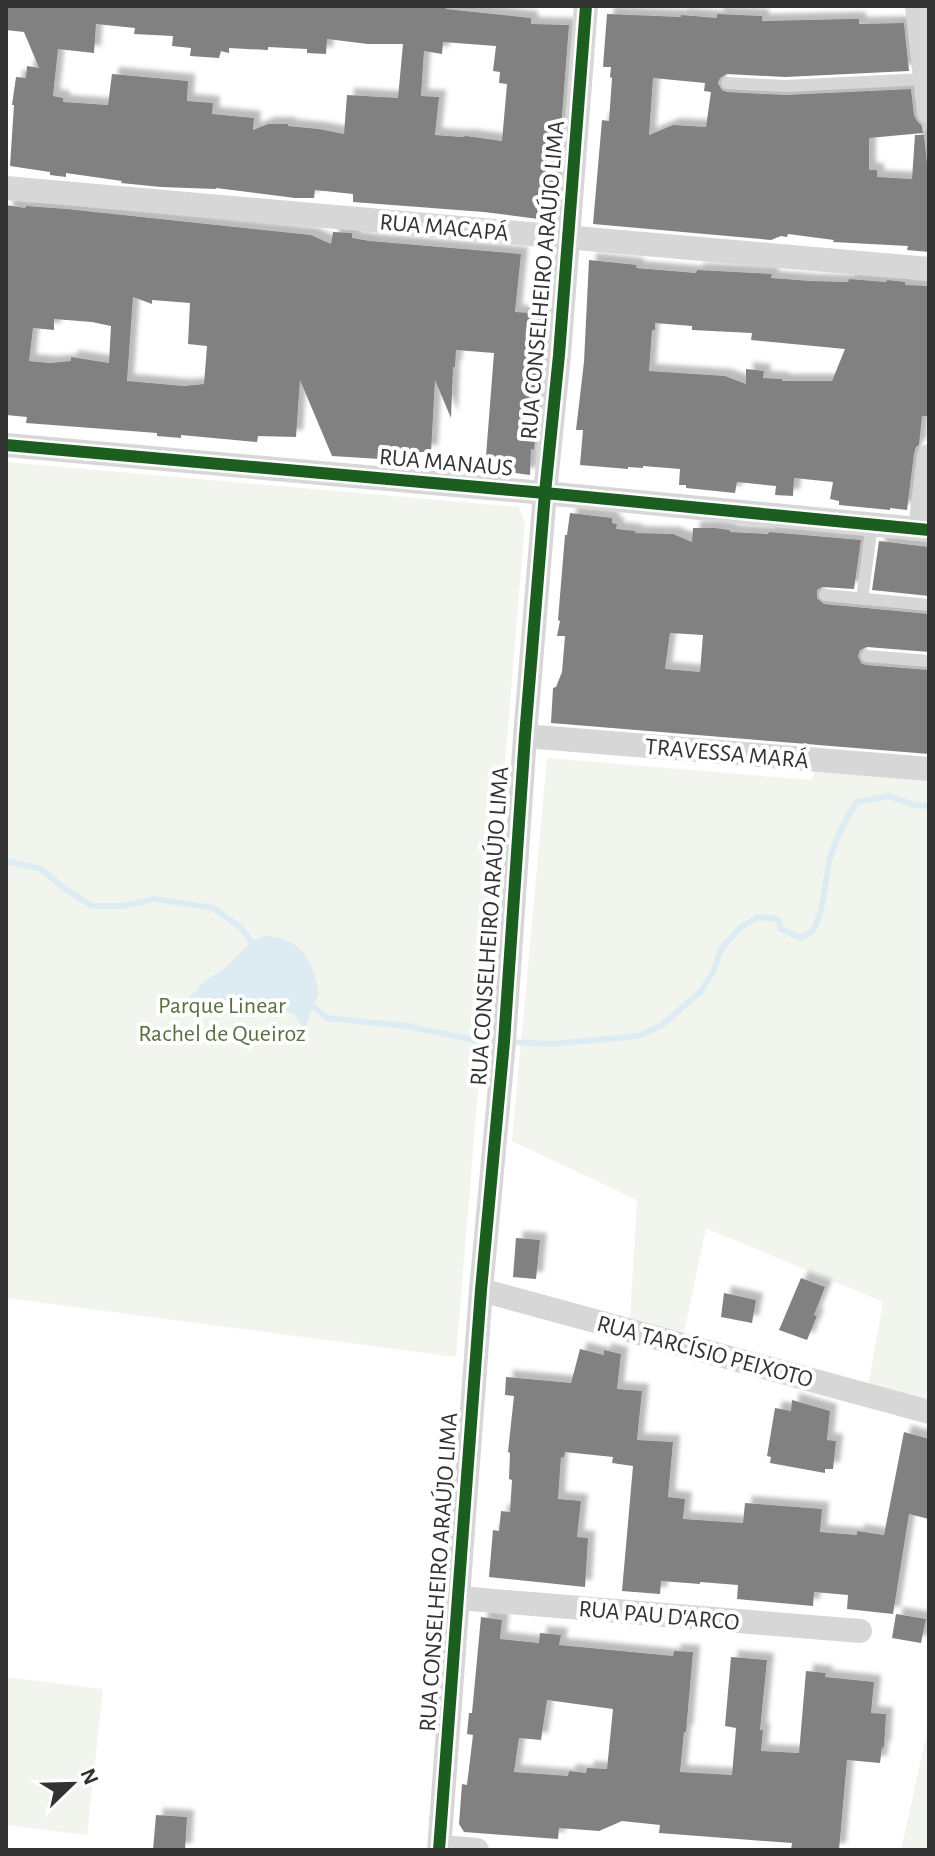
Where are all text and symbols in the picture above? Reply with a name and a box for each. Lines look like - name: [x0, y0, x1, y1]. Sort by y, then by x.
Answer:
- street label: RUA CONSELHEIRO ARAÚJO LIMA: [515, 119, 569, 441]
- street label: RUA MACAPÁ: [378, 208, 510, 246]
- street label: RUA MANAUS: [378, 445, 514, 481]
- street label: TRAVESSA MARÁ: [644, 733, 810, 773]
- street label: RUA CONSELHEIRO ARAÚJO LIMA: [465, 765, 513, 1087]
- park label: Parque Linear Rachel de Queiroz: [138, 994, 306, 1046]
- street label: RUA TARCÍSIO PEIXOTO: [594, 1310, 816, 1392]
- street label: RUA CONSELHEIRO ARAÚJO LIMA: [414, 1411, 462, 1733]
- street label: RUA PAU D'ARCO: [577, 1597, 740, 1635]
- north arrow: [32, 1744, 112, 1824]
- text: N: [76, 1765, 103, 1788]

